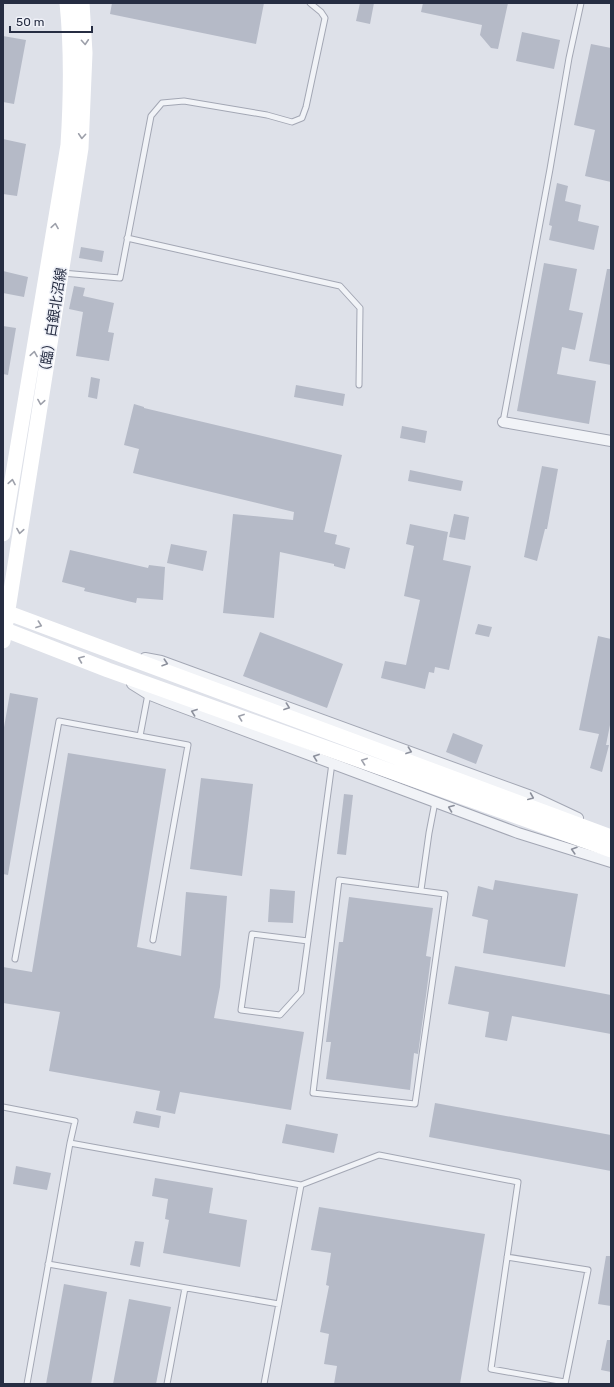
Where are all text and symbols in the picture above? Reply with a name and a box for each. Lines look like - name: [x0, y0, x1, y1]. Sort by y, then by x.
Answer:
- scale bar: [10, 8, 92, 34]
- text: 50 m: [16, 15, 44, 29]
- one-way arrow: [80, 39, 89, 45]
- one-way arrow: [77, 133, 86, 139]
- one-way arrow: [50, 223, 59, 229]
- street label: （臨）白銀北沼線: [36, 266, 70, 380]
- one-way arrow: [29, 351, 38, 357]
- one-way arrow: [37, 399, 46, 406]
- one-way arrow: [7, 479, 16, 485]
- one-way arrow: [16, 528, 25, 534]
- one-way arrow: [36, 621, 43, 629]
- one-way arrow: [78, 656, 85, 664]
- one-way arrow: [161, 658, 168, 666]
- one-way arrow: [284, 702, 291, 710]
- one-way arrow: [191, 708, 198, 717]
- one-way arrow: [238, 713, 245, 721]
- one-way arrow: [406, 747, 413, 755]
- one-way arrow: [313, 754, 320, 762]
- one-way arrow: [360, 757, 367, 765]
- one-way arrow: [528, 792, 535, 800]
- one-way arrow: [448, 804, 455, 812]
- one-way arrow: [571, 846, 578, 855]

